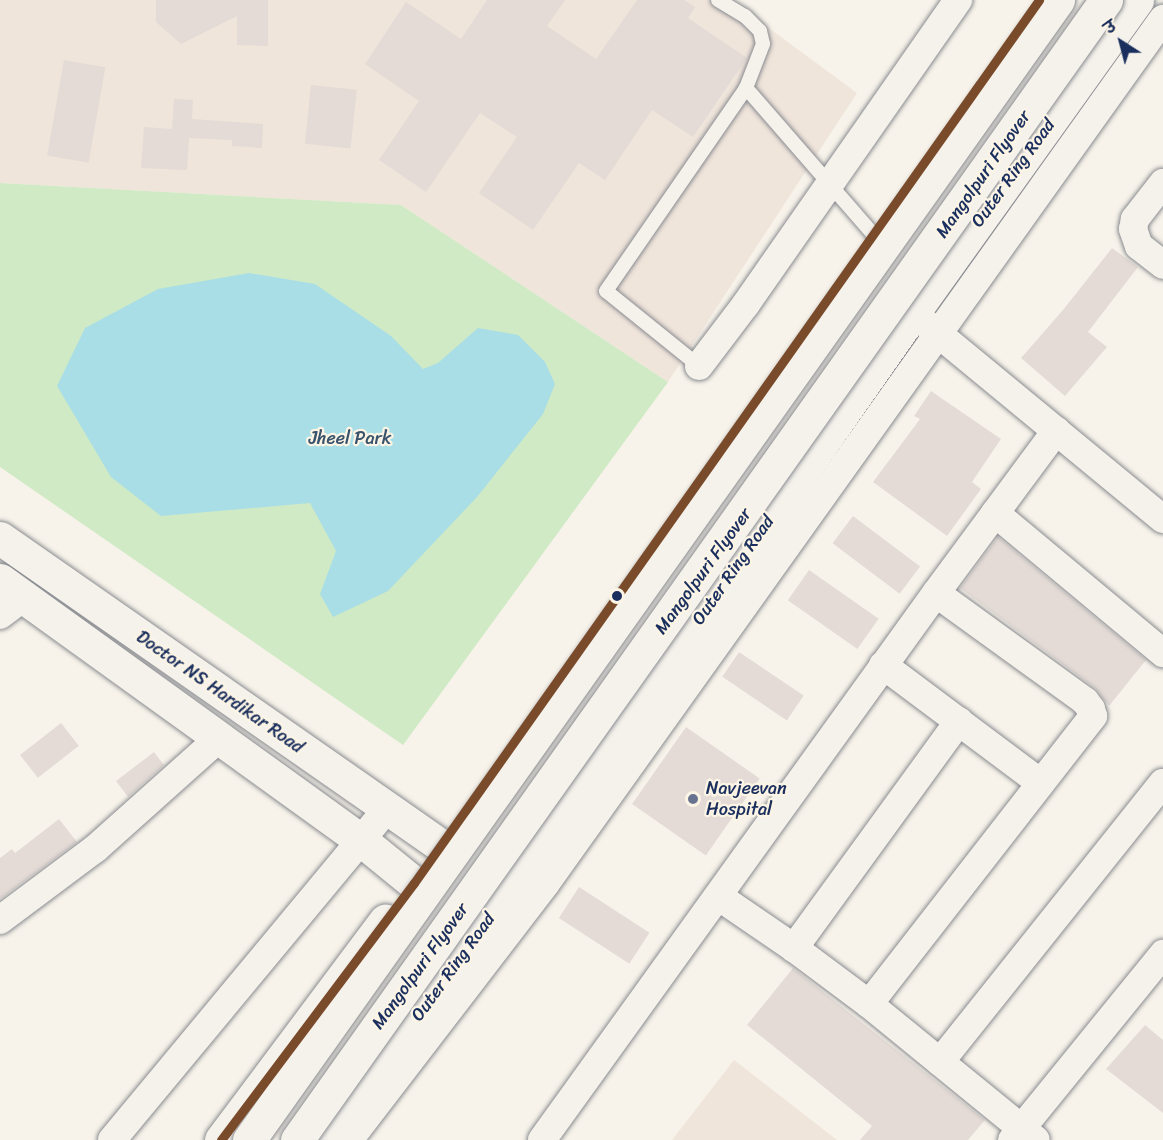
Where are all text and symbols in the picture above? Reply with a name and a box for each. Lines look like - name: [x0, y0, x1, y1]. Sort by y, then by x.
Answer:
- north arrow: [1091, 12, 1151, 72]
- text: उ: [1097, 12, 1123, 42]
- street label: Mangolpuri Flyover: [931, 106, 1035, 242]
- street label: Outer Ring Road: [967, 115, 1059, 231]
- park label: Jheel Park: [308, 427, 392, 449]
- street label: Mangolpuri Flyover: [650, 503, 756, 639]
- street label: Outer Ring Road: [687, 511, 779, 629]
- unlabelled marker: [611, 590, 623, 602]
- street label: Doctor NS Hardikar Road: [132, 626, 308, 758]
- place label: Navjeevan Hospital: [706, 778, 787, 820]
- marker: Navjeevan Hospital: [684, 790, 702, 808]
- street label: Mangolpuri Flyover: [367, 898, 473, 1034]
- street label: Outer Ring Road: [407, 909, 499, 1025]

